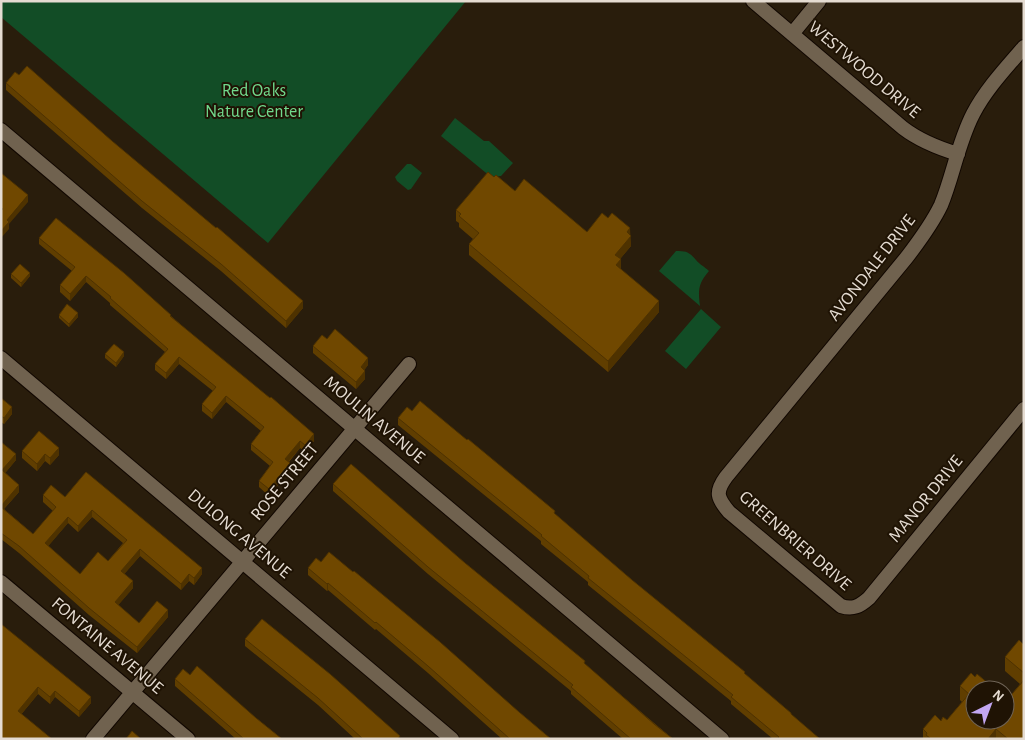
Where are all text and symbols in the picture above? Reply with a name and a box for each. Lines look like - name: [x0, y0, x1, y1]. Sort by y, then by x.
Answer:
- street label: WESTWOOD DRIVE: [805, 18, 924, 122]
- park label: Red Oaks Nature Center: [205, 82, 303, 121]
- street label: AVONDALE DRIVE: [825, 211, 919, 325]
- street label: MOULIN AVENUE: [320, 373, 428, 467]
- street label: ROSE STREET: [248, 440, 322, 524]
- street label: MANOR DRIVE: [886, 452, 967, 546]
- street label: DULONG AVENUE: [184, 486, 294, 582]
- street label: GREENBRIER DRIVE: [736, 488, 855, 594]
- street label: FONTAINE AVENUE: [48, 594, 166, 698]
- north arrow: [965, 680, 1015, 730]
- text: N: [990, 688, 1006, 705]

